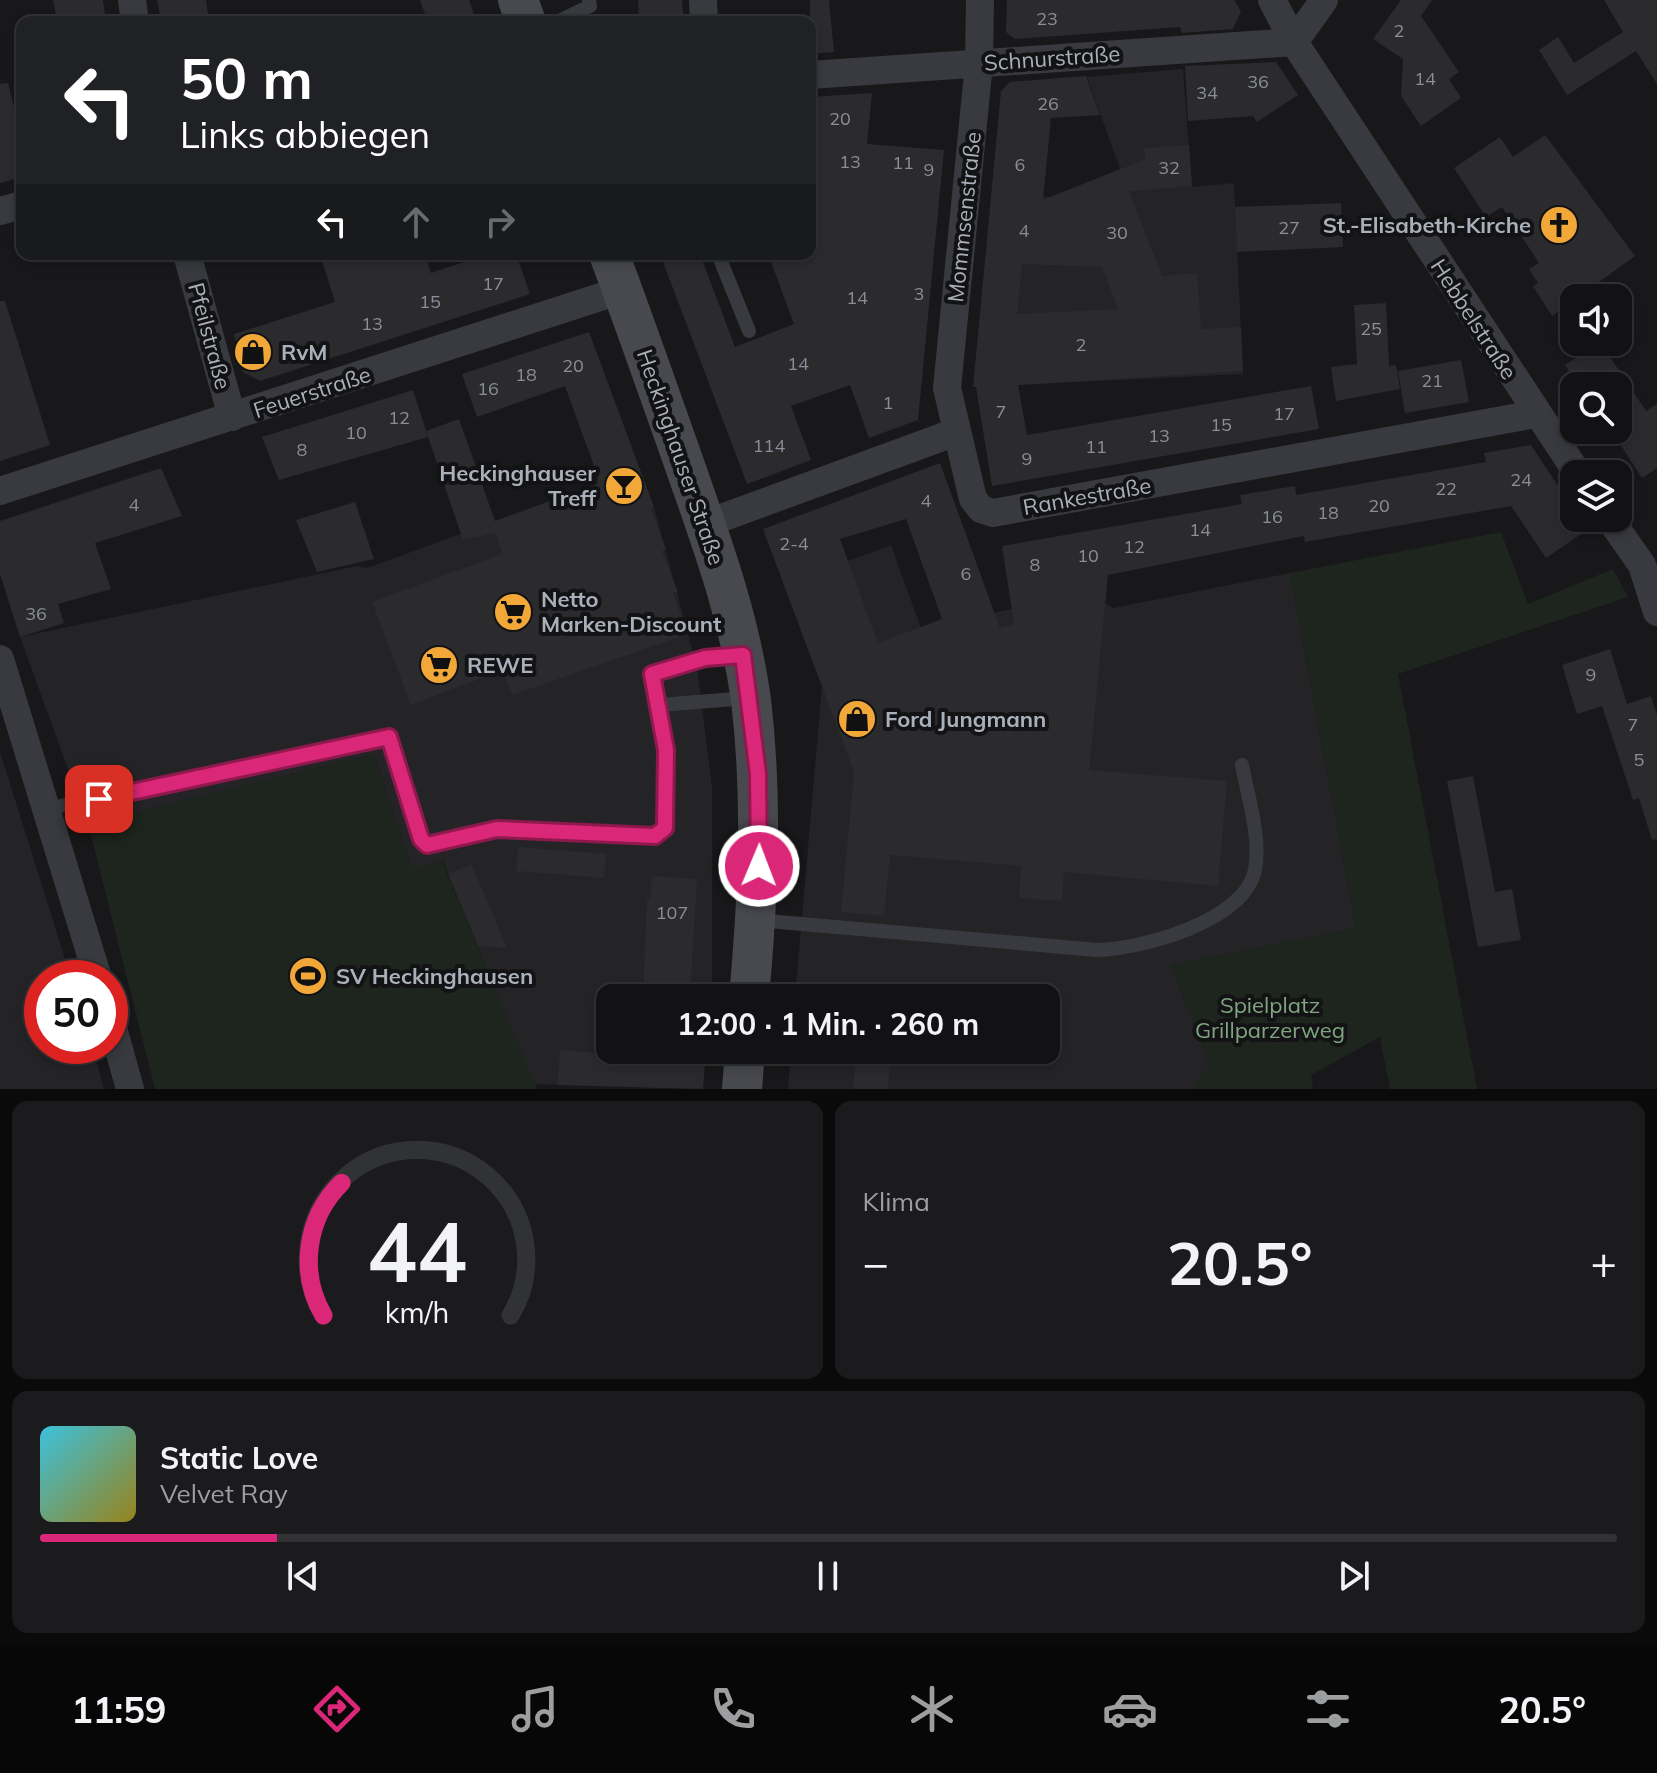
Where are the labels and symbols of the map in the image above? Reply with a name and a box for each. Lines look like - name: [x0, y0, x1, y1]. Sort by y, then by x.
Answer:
- house number: 23: [1036, 7, 1058, 30]
- house number: 2: [1394, 19, 1404, 42]
- street label: Schnurstraße: [983, 39, 1121, 77]
- house number: 14: [1414, 67, 1436, 90]
- house number: 36: [1247, 70, 1269, 93]
- house number: 34: [1196, 81, 1218, 104]
- house number: 26: [1037, 92, 1059, 115]
- house number: 20: [829, 107, 851, 130]
- street label: Mommsenstraße: [941, 130, 987, 304]
- house number: 13: [839, 150, 861, 173]
- house number: 11: [892, 151, 914, 174]
- house number: 6: [1015, 153, 1025, 176]
- house number: 32: [1158, 156, 1180, 179]
- house number: 9: [924, 158, 934, 181]
- church icon: St.-Elisabeth-Kirche: [1538, 204, 1580, 246]
- place label: St.-Elisabeth-Kirche: [1323, 211, 1531, 239]
- house number: 27: [1278, 216, 1300, 239]
- house number: 4: [1019, 219, 1030, 242]
- house number: 30: [1106, 221, 1128, 244]
- street label: Hebbelstraße: [1425, 254, 1523, 384]
- house number: 17: [482, 272, 504, 295]
- street label: Pfeilstraße: [182, 280, 238, 392]
- house number: 3: [914, 282, 924, 305]
- house number: 14: [846, 286, 868, 309]
- house number: 15: [419, 290, 441, 313]
- house number: 13: [361, 312, 383, 335]
- house number: 25: [1360, 317, 1382, 340]
- shop icon: RvM: [232, 331, 274, 373]
- house number: 2: [1076, 333, 1086, 356]
- place label: RvM: [281, 338, 328, 366]
- street label: Heckinghauser Straße: [631, 346, 731, 568]
- house number: 14: [787, 352, 809, 375]
- house number: 20: [562, 354, 584, 377]
- street label: Feuerstraße: [250, 360, 374, 424]
- house number: 18: [515, 363, 537, 386]
- house number: 21: [1421, 369, 1443, 392]
- house number: 16: [477, 377, 499, 400]
- house number: 1: [883, 391, 893, 414]
- house number: 7: [996, 400, 1006, 423]
- house number: 17: [1273, 402, 1295, 425]
- house number: 12: [388, 406, 410, 429]
- house number: 15: [1210, 413, 1232, 436]
- house number: 10: [345, 421, 367, 444]
- house number: 13: [1148, 424, 1170, 447]
- house number: 114: [753, 434, 785, 457]
- house number: 11: [1085, 435, 1107, 458]
- house number: 8: [297, 438, 307, 461]
- house number: 9: [1022, 447, 1032, 470]
- place label: Heckinghauser Treff: [439, 459, 597, 512]
- bar icon: Heckinghauser Treff: [603, 465, 645, 507]
- house number: 24: [1510, 468, 1532, 491]
- street label: Rankestraße: [1021, 471, 1153, 521]
- house number: 22: [1435, 477, 1457, 500]
- house number: 4: [921, 489, 932, 512]
- house number: 4: [129, 493, 140, 516]
- house number: 20: [1368, 494, 1390, 517]
- house number: 18: [1317, 501, 1339, 524]
- house number: 16: [1261, 505, 1283, 528]
- house number: 14: [1189, 518, 1211, 541]
- house number: 2-4: [779, 532, 809, 555]
- house number: 12: [1123, 535, 1145, 558]
- house number: 10: [1077, 544, 1099, 567]
- house number: 8: [1030, 553, 1040, 576]
- house number: 6: [961, 562, 971, 585]
- place label: Netto Marken-Discount: [541, 585, 721, 638]
- supermarket icon: Netto Marken-Discount: [492, 591, 534, 633]
- house number: 36: [25, 602, 47, 625]
- supermarket icon: REWE: [418, 644, 460, 686]
- place label: REWE: [467, 651, 533, 679]
- house number: 9: [1586, 663, 1596, 686]
- shop icon: Ford Jungmann: [836, 698, 878, 740]
- place label: Ford Jungmann: [885, 705, 1046, 733]
- house number: 7: [1628, 713, 1638, 736]
- house number: 5: [1634, 748, 1645, 771]
- pin: [65, 765, 133, 833]
- position arrow: [717, 824, 801, 908]
- house number: 107: [656, 901, 688, 924]
- sports icon: SV Heckinghausen: [287, 955, 329, 997]
- speed limit sign: 50: [24, 960, 128, 1064]
- place label: SV Heckinghausen: [336, 962, 533, 990]
- park label: Spielplatz Grillparzerweg: [1195, 991, 1345, 1044]

